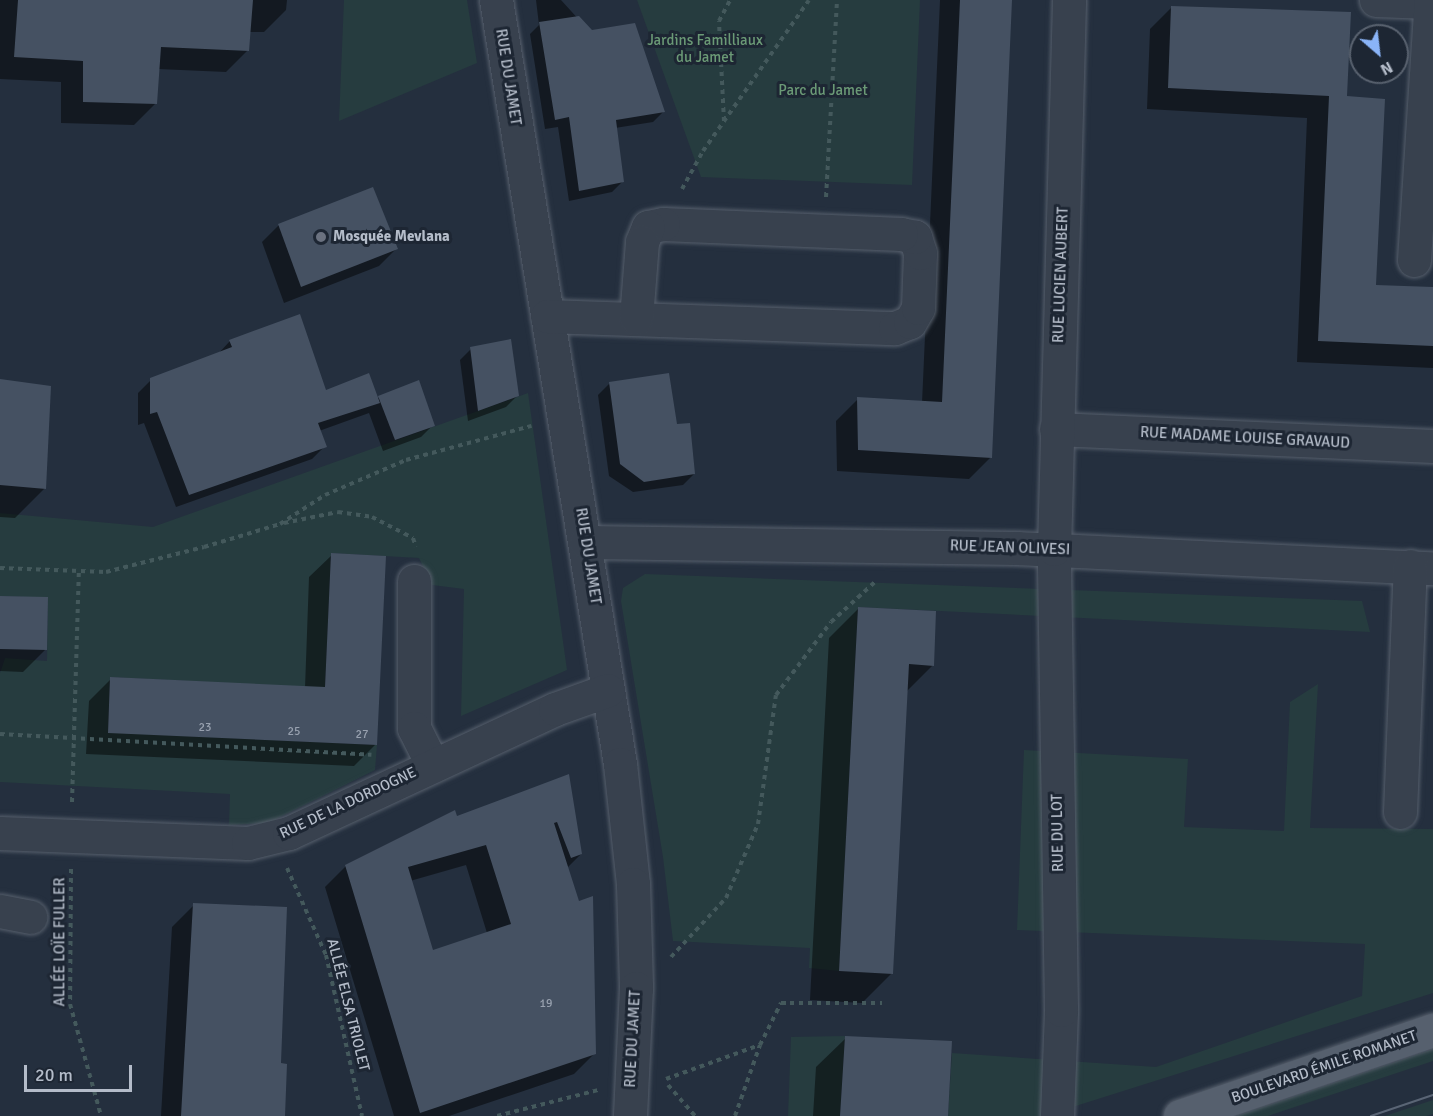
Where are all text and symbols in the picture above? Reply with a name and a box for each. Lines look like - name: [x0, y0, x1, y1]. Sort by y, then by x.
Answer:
- north arrow: [1349, 24, 1409, 84]
- street label: RUE DU JAMET: [492, 28, 524, 126]
- park label: Jardins Familliaux du Jamet: [647, 31, 763, 66]
- text: N: [1377, 57, 1396, 80]
- park label: Parc du Jamet: [778, 82, 868, 100]
- street label: RUE LUCIEN AUBERT: [1050, 207, 1072, 343]
- place label: Mosquée Mevlana: [333, 228, 450, 246]
- marker: Mosquée Mevlana: [314, 230, 328, 244]
- street label: RUE MADAME LOUISE GRAVAUD: [1140, 424, 1350, 452]
- street label: RUE DU JAMET: [572, 507, 604, 605]
- street label: RUE JEAN OLIVESI: [950, 537, 1070, 559]
- house number: 23: [199, 721, 211, 735]
- house number: 25: [288, 725, 300, 739]
- house number: 27: [356, 728, 368, 742]
- street label: RUE DE LA DORDOGNE: [277, 763, 419, 843]
- street label: RUE DU LOT: [1048, 794, 1068, 872]
- street label: ALLÉE LOÏE FULLER: [51, 877, 69, 1007]
- street label: ALLÉE ELSA TRIOLET: [323, 937, 373, 1073]
- street label: RUE DU JAMET: [621, 990, 645, 1088]
- house number: 19: [540, 997, 552, 1011]
- street label: BOULEVARD ÉMILE ROMANET: [1229, 1027, 1419, 1107]
- scale bar: [27, 1053, 135, 1091]
- text: 20 m: [35, 1064, 73, 1086]

